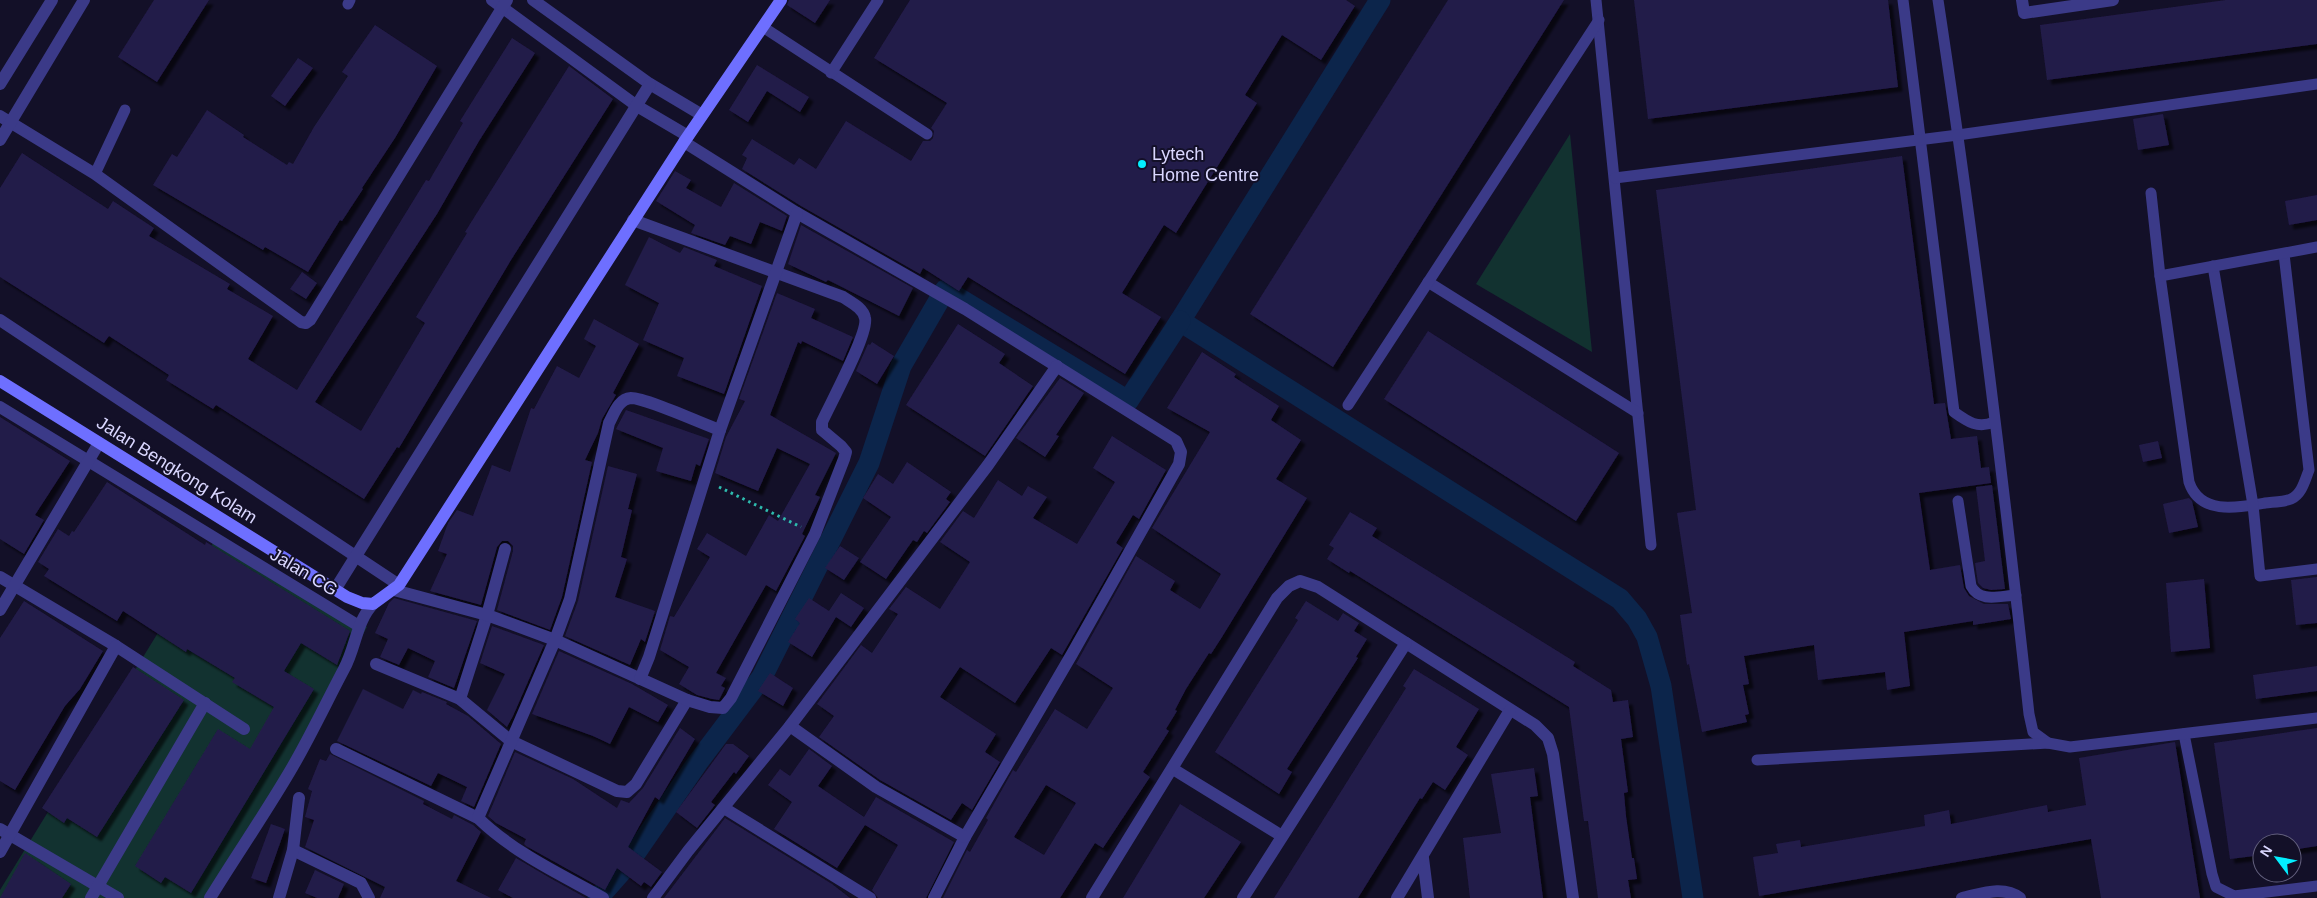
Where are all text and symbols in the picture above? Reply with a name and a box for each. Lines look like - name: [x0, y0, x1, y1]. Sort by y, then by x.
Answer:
- place label: Lytech Home Centre: [1152, 144, 1259, 185]
- marker: Lytech Home Centre: [1136, 158, 1148, 170]
- street label: Jalan Bengkong Kolam: [93, 412, 261, 528]
- street label: Jalan CG: [267, 544, 341, 600]
- north arrow: [2252, 833, 2302, 883]
- text: N: [2257, 843, 2275, 860]

